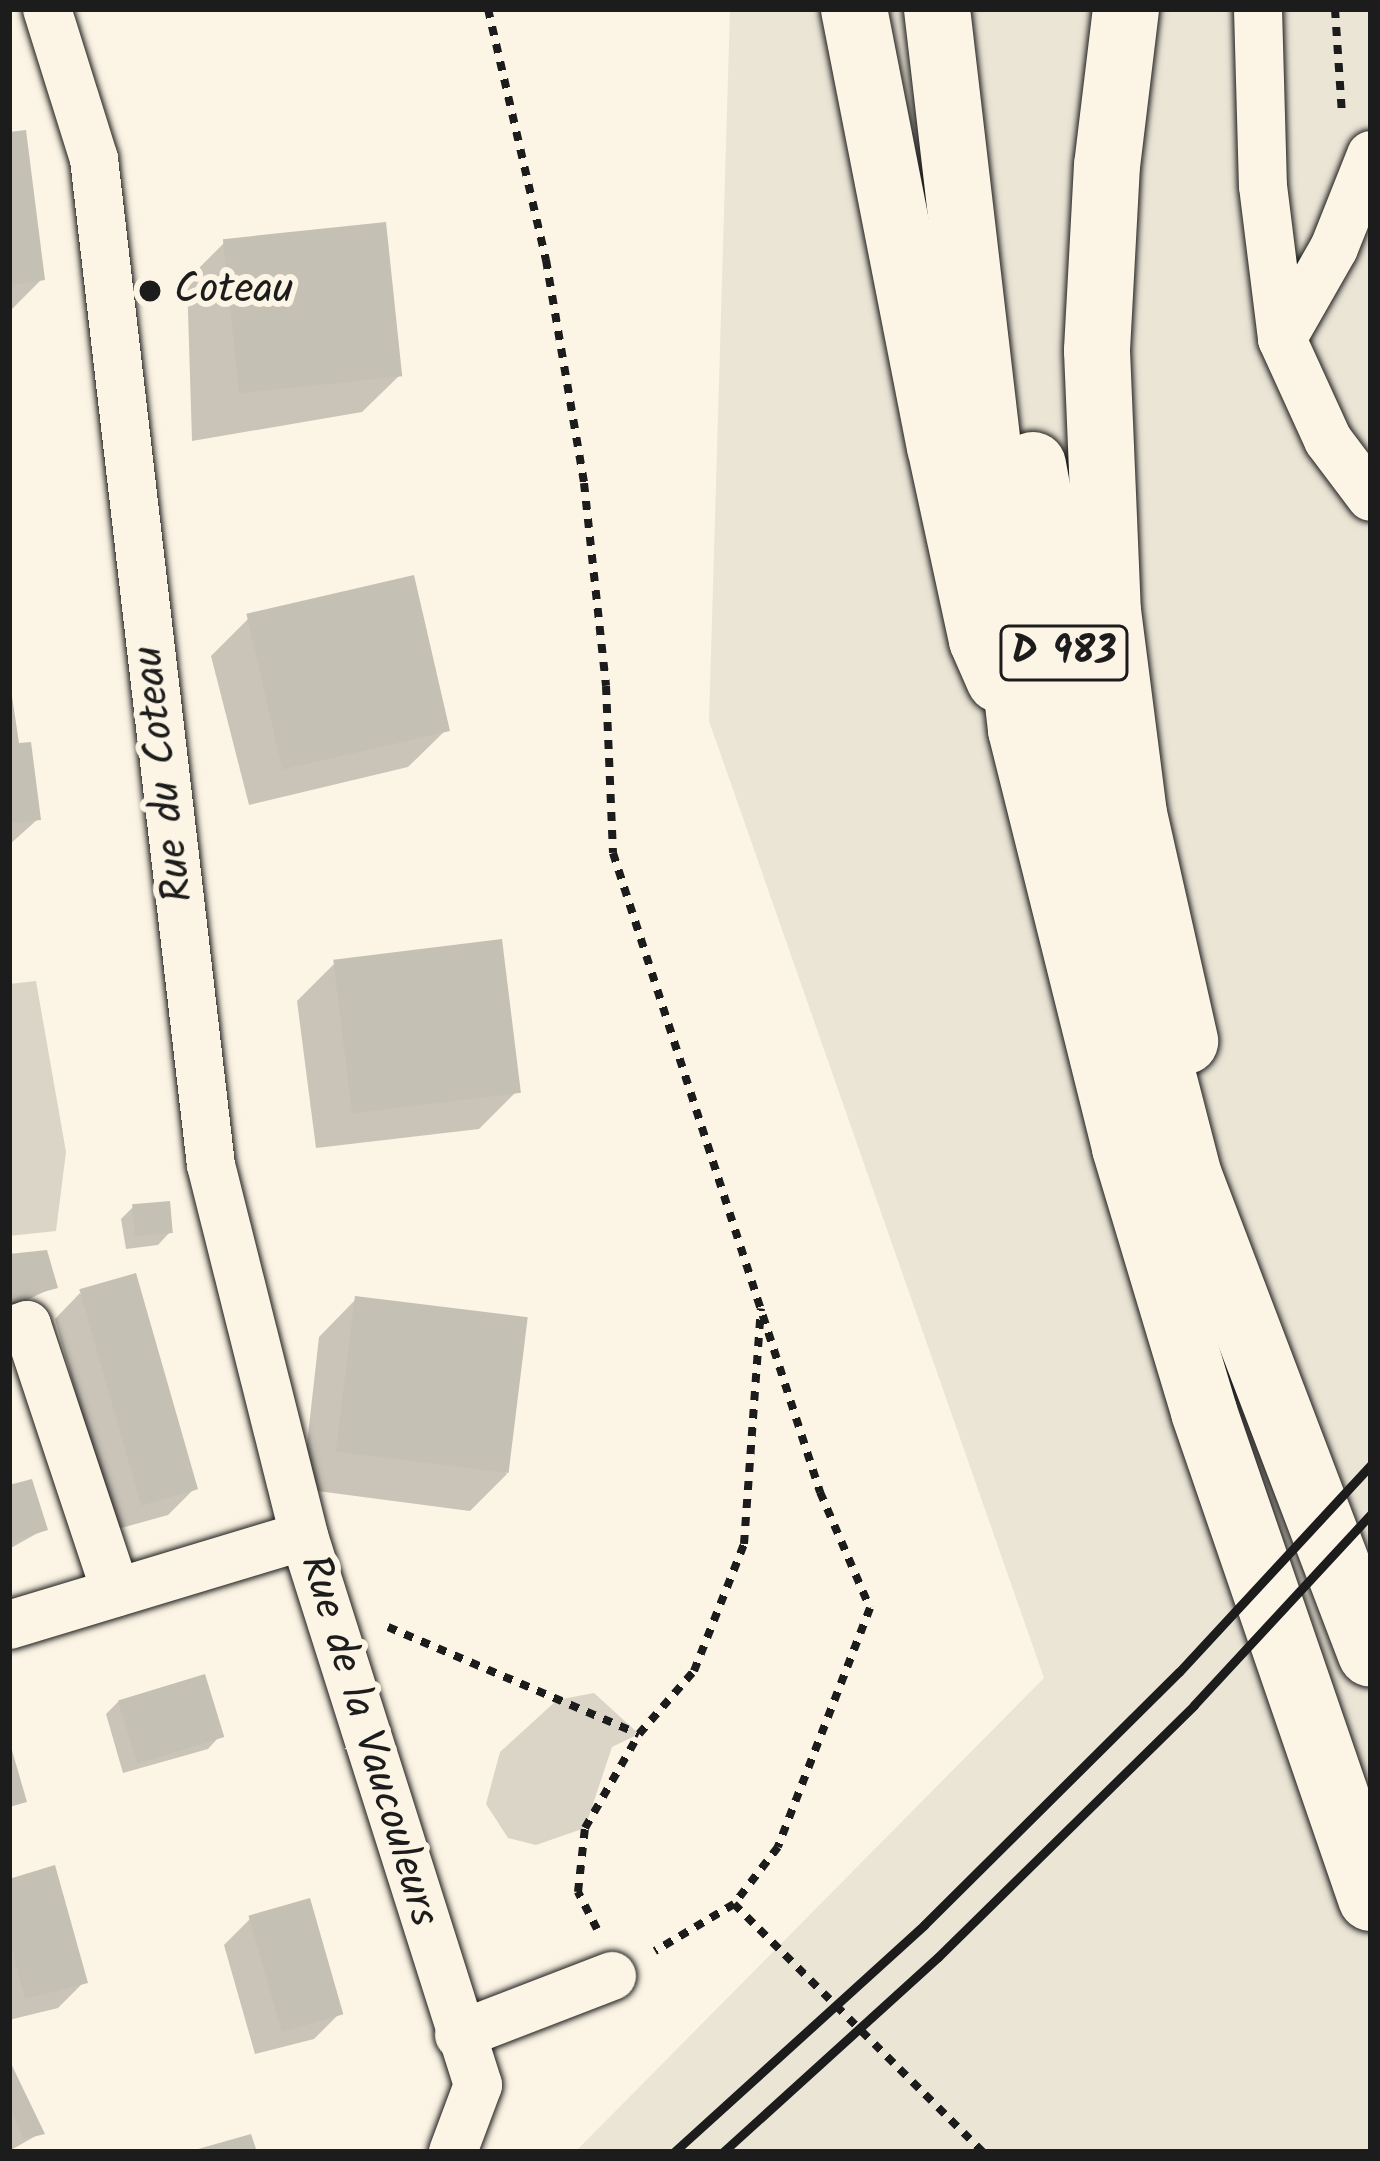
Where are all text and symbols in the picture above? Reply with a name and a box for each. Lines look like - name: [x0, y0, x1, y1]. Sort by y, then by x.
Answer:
- place label: Coteau: [174, 266, 293, 316]
- marker: Coteau: [137, 278, 163, 304]
- road number: D 983: [998, 620, 1130, 686]
- street label: Rue du Coteau: [124, 643, 206, 905]
- street label: Rue de la Vaucouleurs: [288, 1549, 448, 1933]

